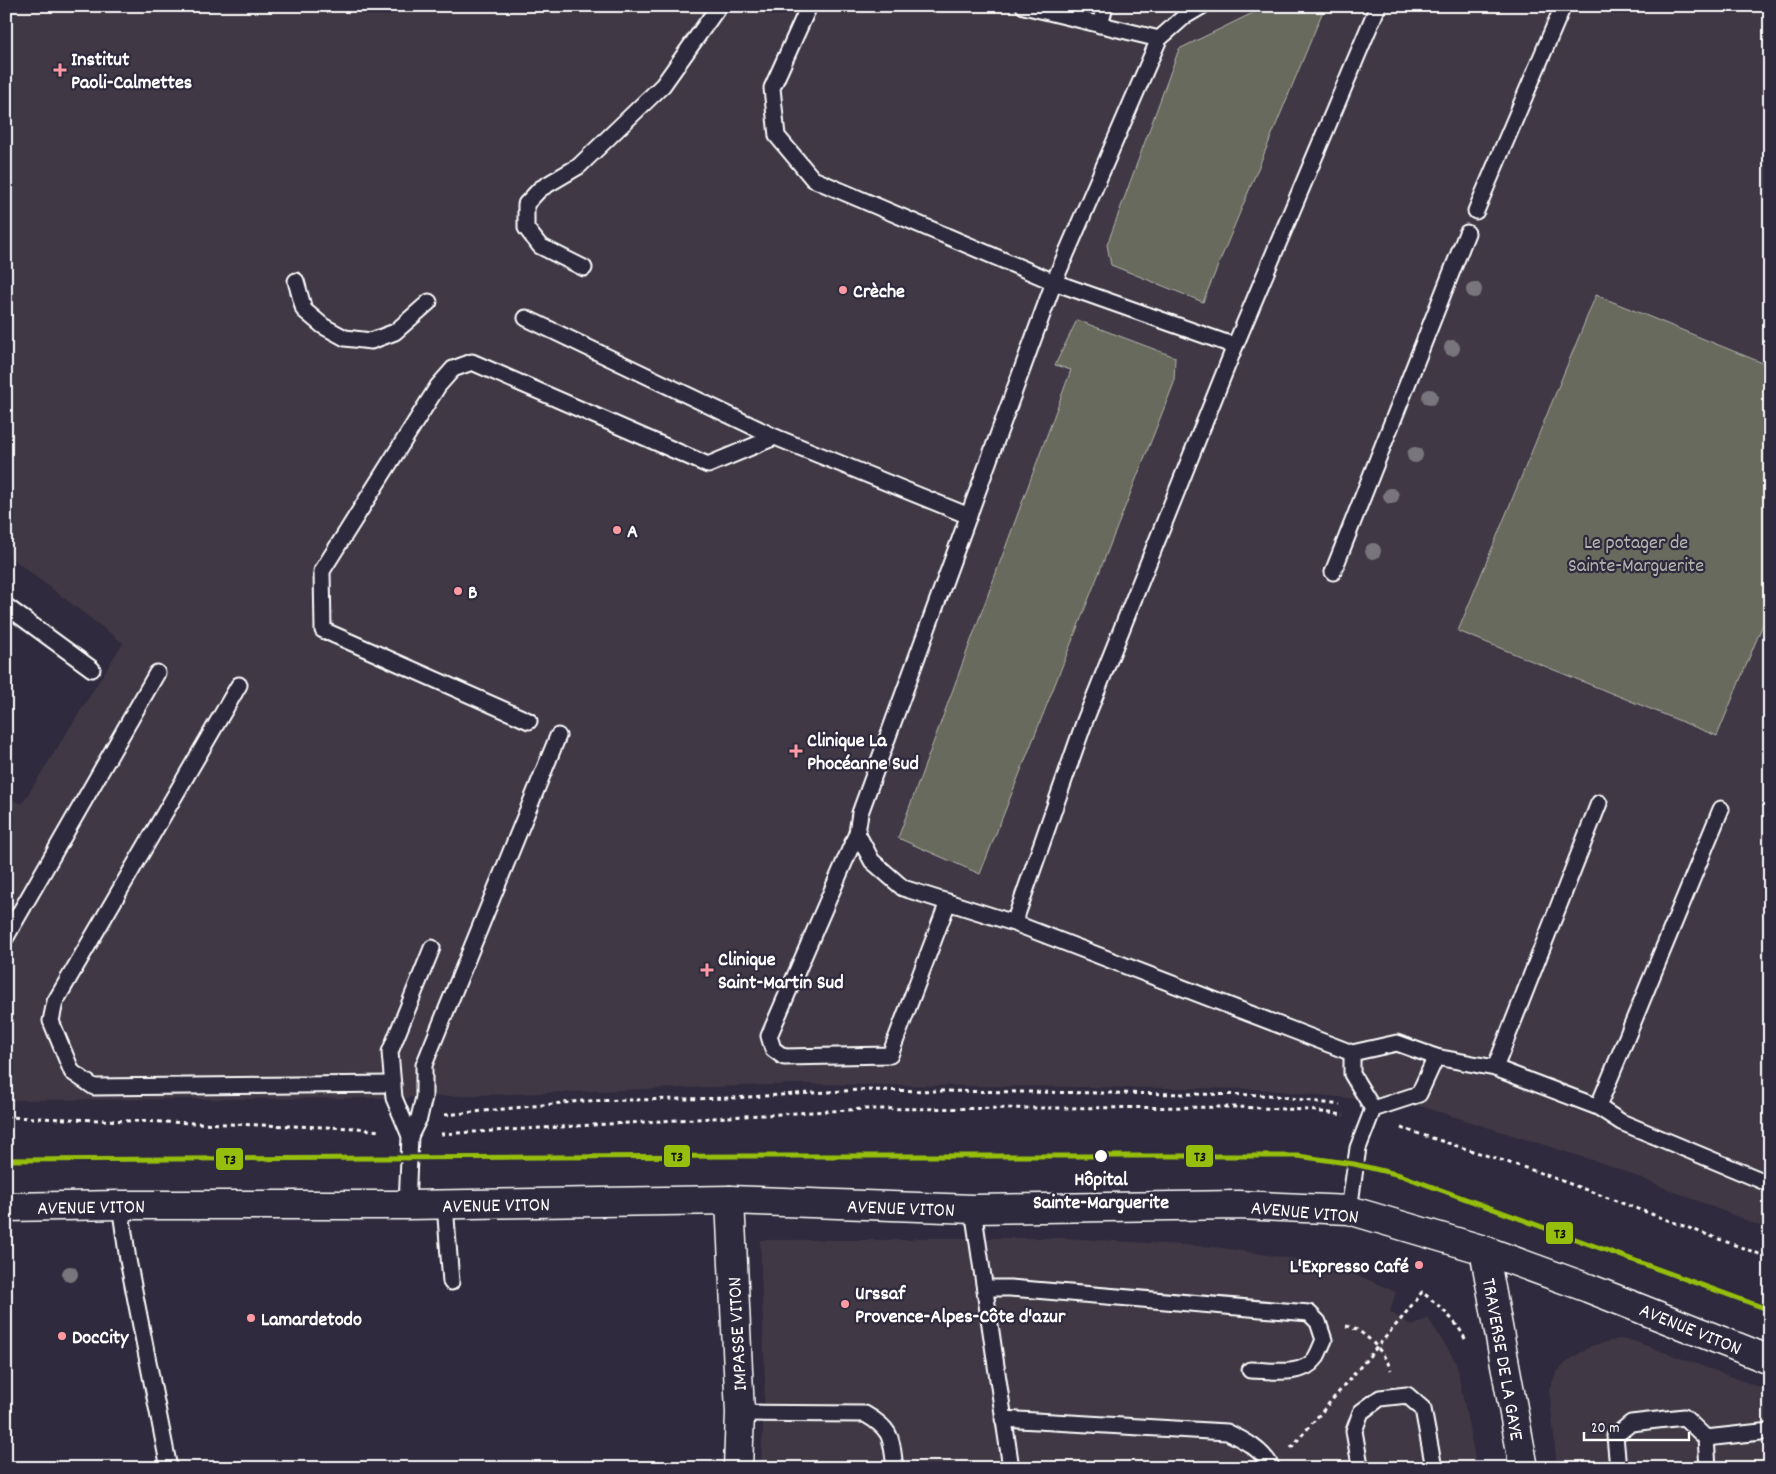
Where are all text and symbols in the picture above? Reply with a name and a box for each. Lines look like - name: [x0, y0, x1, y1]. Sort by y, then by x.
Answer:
- place label: Institut Paoli-Calmettes: [71, 47, 192, 98]
- marker: Institut Paoli-Calmettes: [53, 63, 67, 77]
- place label: Crèche: [853, 279, 905, 307]
- marker: Crèche: [837, 284, 849, 296]
- place label: A: [627, 519, 638, 547]
- marker: A: [611, 524, 623, 536]
- park label: Le potager de Sainte-Marguerite: [1568, 530, 1704, 581]
- place label: B: [468, 580, 477, 608]
- marker: B: [452, 585, 464, 597]
- place label: Clinique La Phocéanne Sud: [807, 728, 919, 779]
- marker: Clinique La Phocéanne Sud: [789, 744, 803, 758]
- place label: Clinique Saint-Martin Sud: [718, 947, 844, 998]
- marker: Clinique Saint-Martin Sud: [700, 963, 714, 977]
- line badge: T3: [663, 1144, 691, 1168]
- line badge: T3: [1185, 1144, 1214, 1168]
- line badge: T3: [215, 1147, 244, 1171]
- text: T3: [671, 1148, 683, 1168]
- marker: Hôpital Sainte-Marguerite: [1093, 1148, 1109, 1164]
- text: T3: [1194, 1148, 1206, 1168]
- text: T3: [224, 1151, 236, 1171]
- place label: Hôpital Sainte-Marguerite: [1033, 1167, 1169, 1218]
- street label: AVENUE VITON: [442, 1192, 550, 1222]
- street label: AVENUE VITON: [37, 1194, 145, 1224]
- street label: AVENUE VITON: [846, 1194, 955, 1226]
- street label: AVENUE VITON: [1250, 1195, 1360, 1233]
- line badge: T3: [1545, 1221, 1574, 1245]
- text: T3: [1554, 1225, 1566, 1245]
- place label: L'Expresso Café: [1290, 1254, 1409, 1282]
- marker: L'Expresso Café: [1413, 1259, 1425, 1271]
- street label: IMPASSE VITON: [722, 1276, 756, 1392]
- street label: TRAVERSE DE LA GAYE: [1473, 1276, 1529, 1443]
- place label: Urssaf Provence-Alpes-Côte d'azur: [855, 1281, 1066, 1332]
- marker: Urssaf Provence-Alpes-Côte d'azur: [839, 1298, 851, 1310]
- street label: AVENUE VITON: [1635, 1298, 1745, 1364]
- place label: Lamardetodo: [261, 1307, 362, 1335]
- marker: Lamardetodo: [245, 1312, 257, 1324]
- place label: DocCity: [72, 1325, 129, 1353]
- marker: DocCity: [56, 1330, 68, 1342]
- scale bar: [1584, 1409, 1688, 1441]
- text: 20 m: [1591, 1418, 1619, 1440]

